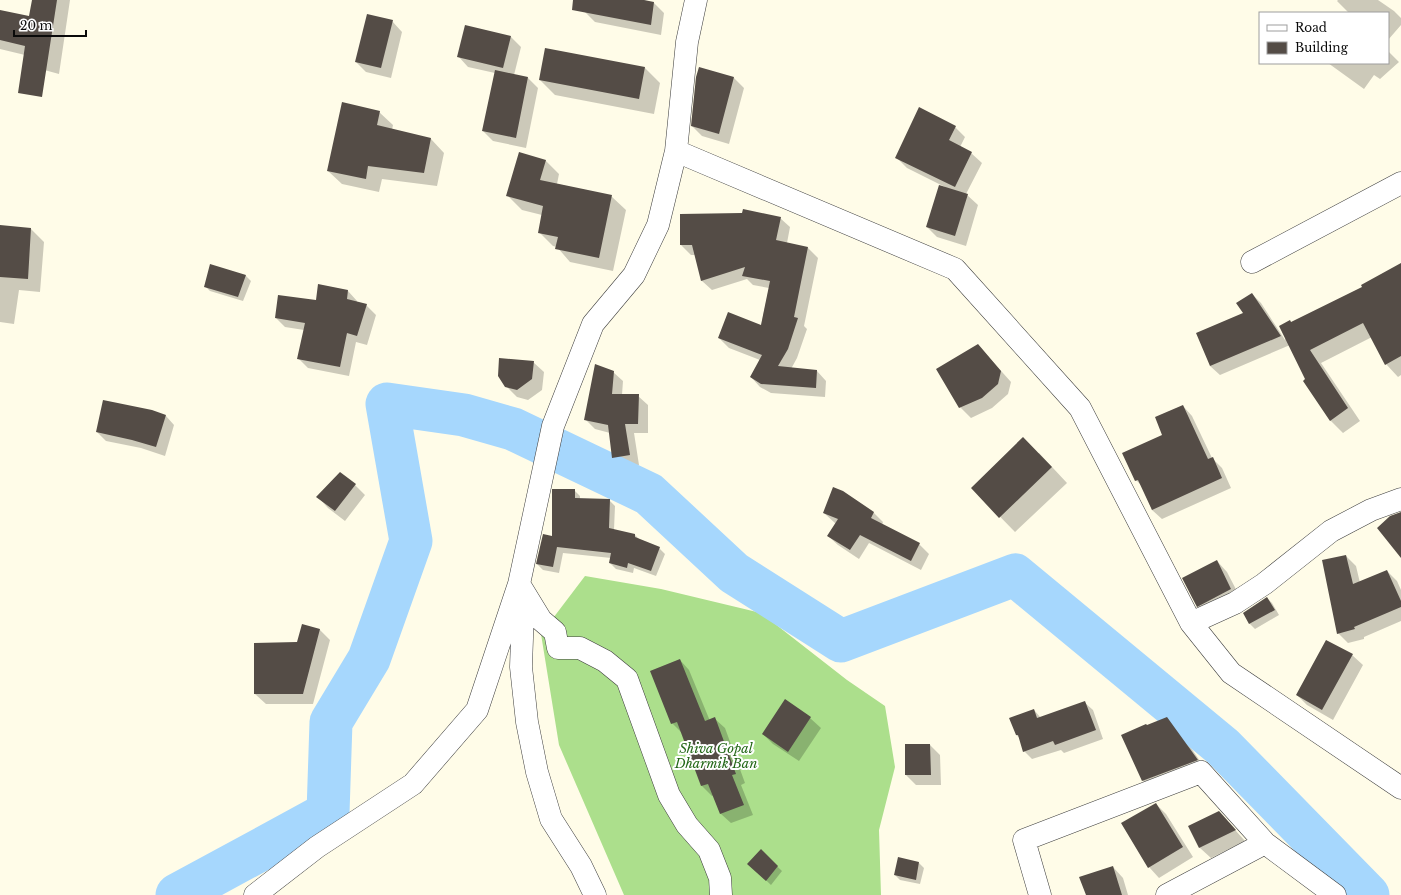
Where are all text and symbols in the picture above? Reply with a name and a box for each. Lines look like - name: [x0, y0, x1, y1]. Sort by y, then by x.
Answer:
- scale bar: [14, 12, 86, 38]
- legend: [1259, 12, 1389, 64]
- text: 20 m: [20, 18, 52, 33]
- text: Road: [1295, 20, 1327, 35]
- text: Building: [1295, 40, 1349, 55]
- park label: Shiva Gopal Dharmik Ban: [674, 740, 757, 772]

